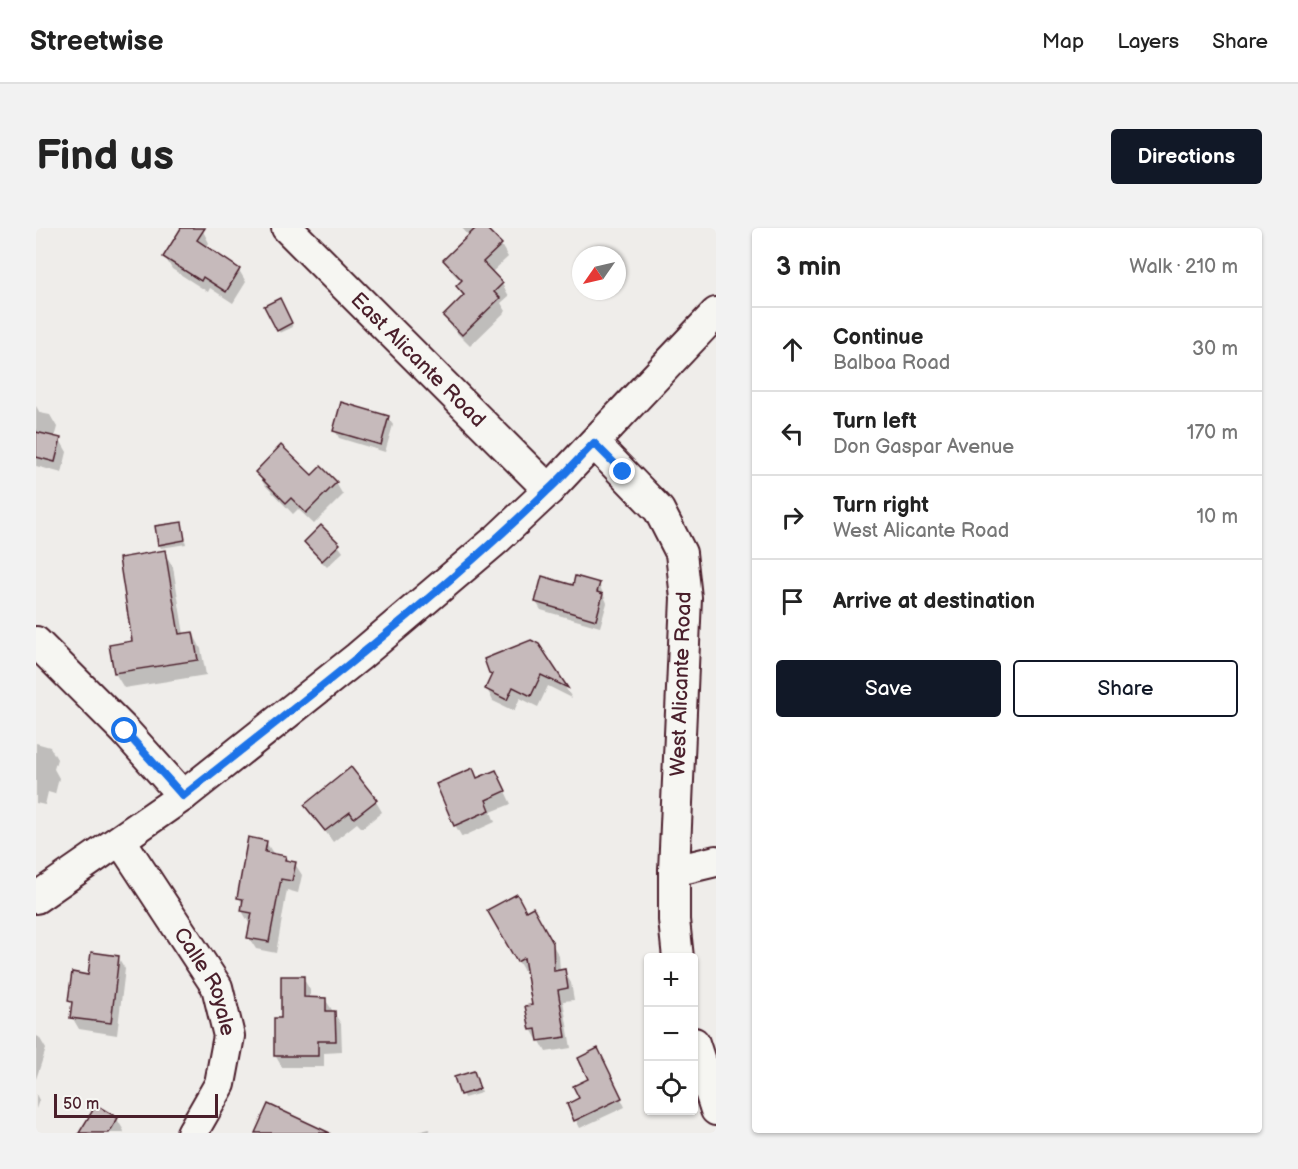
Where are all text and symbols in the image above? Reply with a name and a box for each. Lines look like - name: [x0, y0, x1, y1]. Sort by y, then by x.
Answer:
- text: Streetwise: [30, 25, 163, 58]
- text: Map: [1042, 29, 1084, 54]
- text: Layers: [1117, 29, 1179, 54]
- text: Share: [1212, 29, 1268, 54]
- button: Directions: [1111, 129, 1262, 184]
- text: Find us: [36, 131, 174, 182]
- north arrow: [572, 246, 626, 300]
- text: 3 min: [776, 252, 841, 283]
- text: Walk · 210 m: [1129, 255, 1238, 279]
- street label: East Alicante Road: [346, 287, 491, 432]
- text: Continue: [833, 324, 923, 351]
- icon: ahead: [776, 333, 809, 366]
- text: 30 m: [1192, 337, 1238, 361]
- text: Balboa Road: [833, 351, 950, 375]
- text: Turn left: [833, 408, 917, 435]
- icon: left: [776, 417, 809, 450]
- text: 170 m: [1187, 421, 1238, 445]
- text: Don Gaspar Avenue: [833, 435, 1014, 459]
- route end: [609, 458, 635, 484]
- text: Turn right: [833, 492, 929, 519]
- icon: right: [776, 501, 809, 534]
- text: 10 m: [1197, 505, 1238, 529]
- text: West Alicante Road: [833, 519, 1009, 543]
- icon: arrive: [776, 585, 809, 618]
- text: Arrive at destination: [833, 588, 1035, 615]
- street label: West Alicante Road: [665, 591, 697, 777]
- button: Save: [776, 660, 1001, 717]
- button: Share: [1013, 660, 1238, 717]
- route start: [111, 717, 137, 743]
- street label: Calle Royale: [169, 922, 241, 1038]
- map controls: [644, 953, 698, 1115]
- button: +: [644, 953, 698, 1007]
- button: −: [644, 1007, 698, 1061]
- button: locate: [644, 1061, 698, 1115]
- scale bar: [54, 1091, 218, 1118]
- text: 50 m: [63, 1095, 99, 1114]

